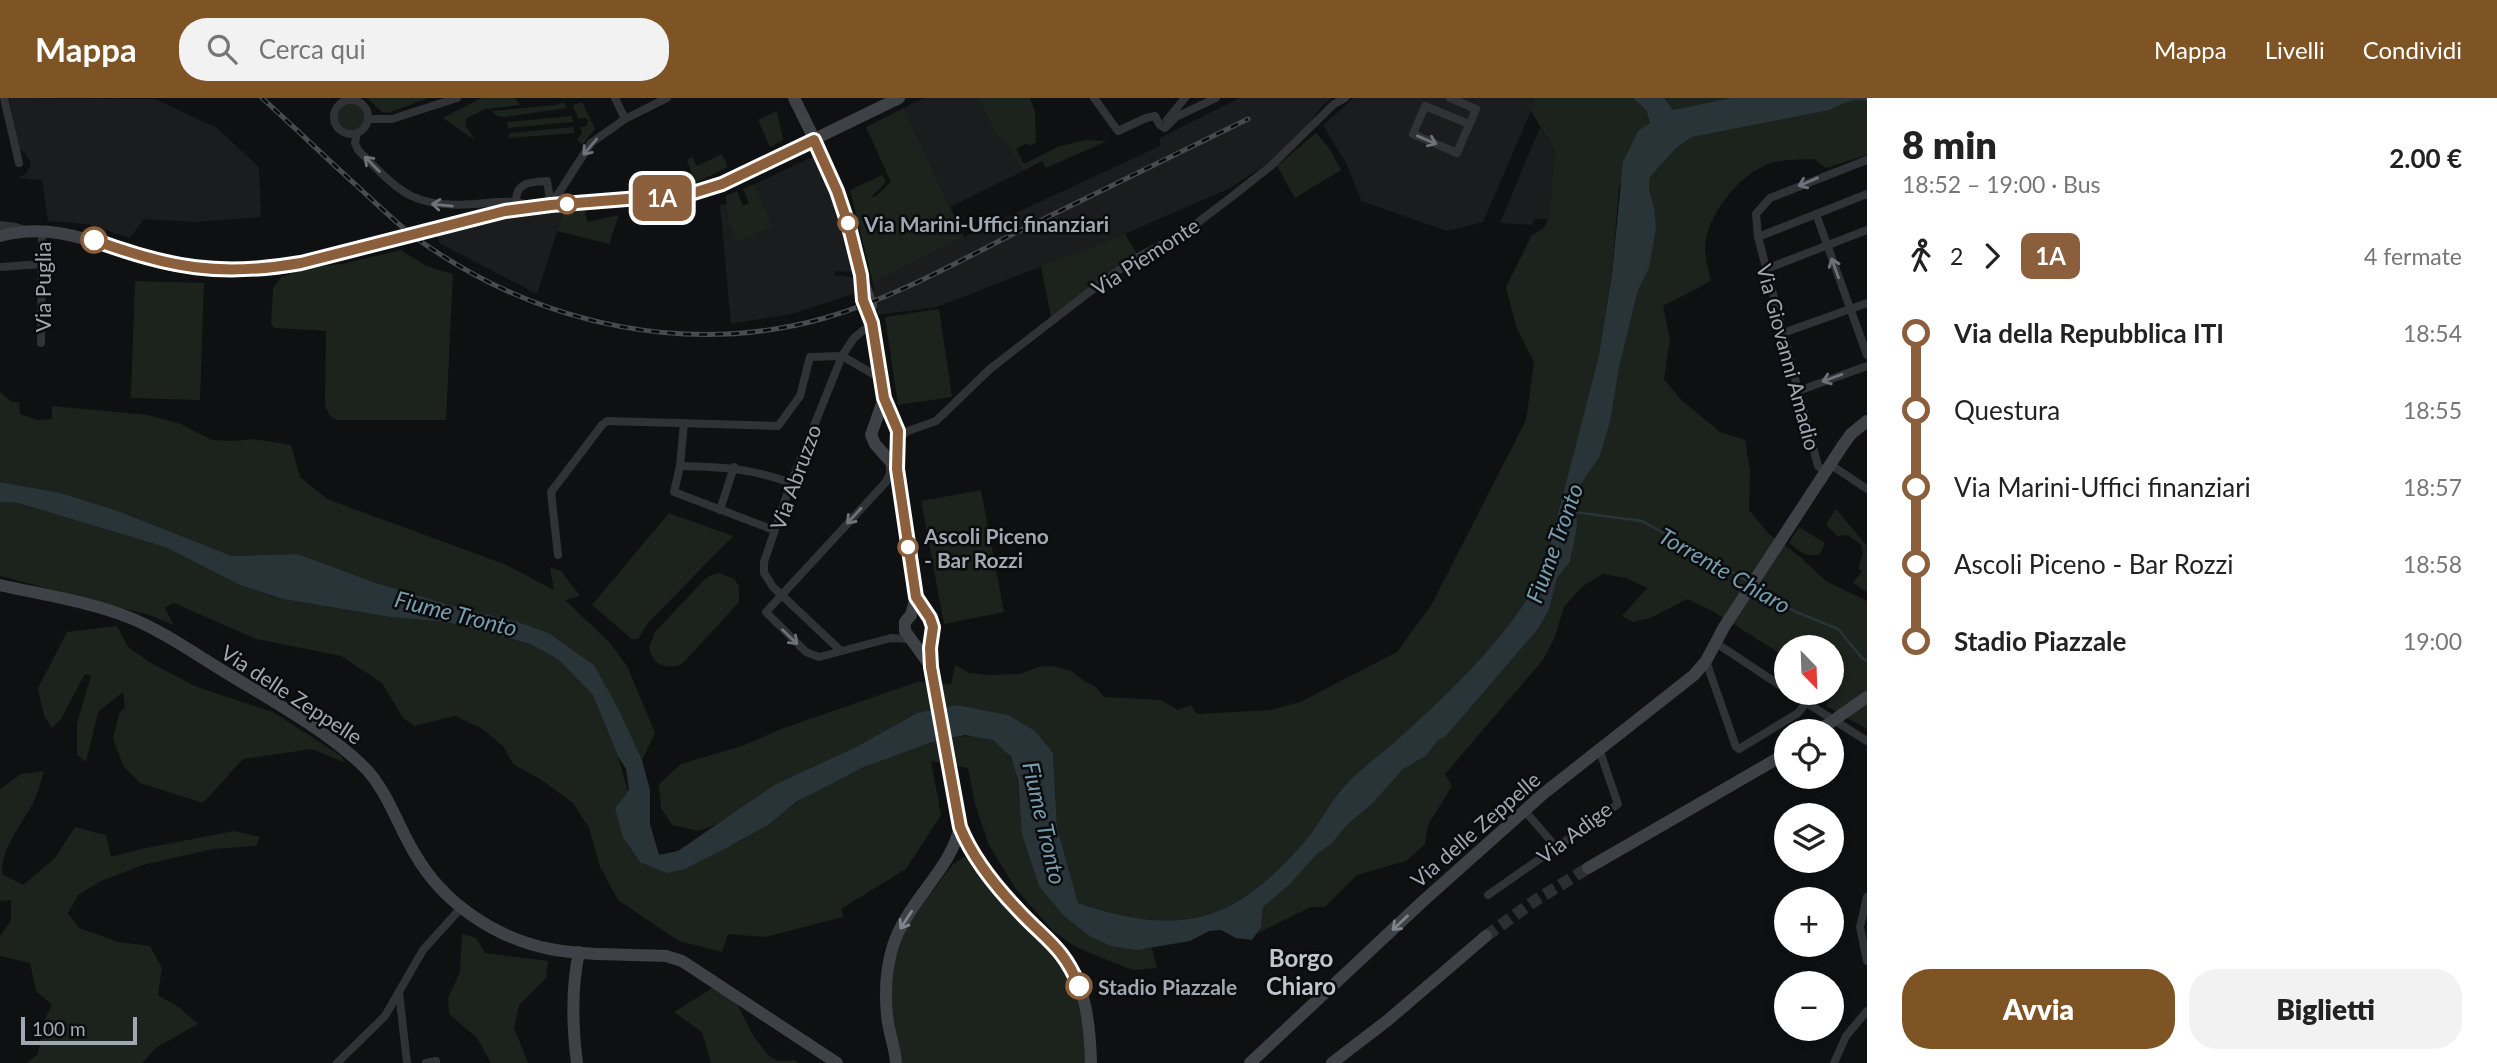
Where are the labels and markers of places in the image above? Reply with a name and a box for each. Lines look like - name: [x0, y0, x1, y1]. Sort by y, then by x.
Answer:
- unlabelled marker: [557, 194, 577, 214]
- place label: Via Marini-Uffici finanziari: [863, 211, 1109, 236]
- marker: Via Marini-Uffici finanziari: [838, 213, 858, 233]
- unlabelled marker: [81, 227, 107, 253]
- place label: Ascoli Piceno - Bar Rozzi: [923, 523, 1049, 572]
- marker: Ascoli Piceno - Bar Rozzi: [898, 537, 918, 557]
- marker: Stadio Piazzale: [1066, 973, 1092, 999]
- place label: Stadio Piazzale: [1098, 974, 1237, 999]

